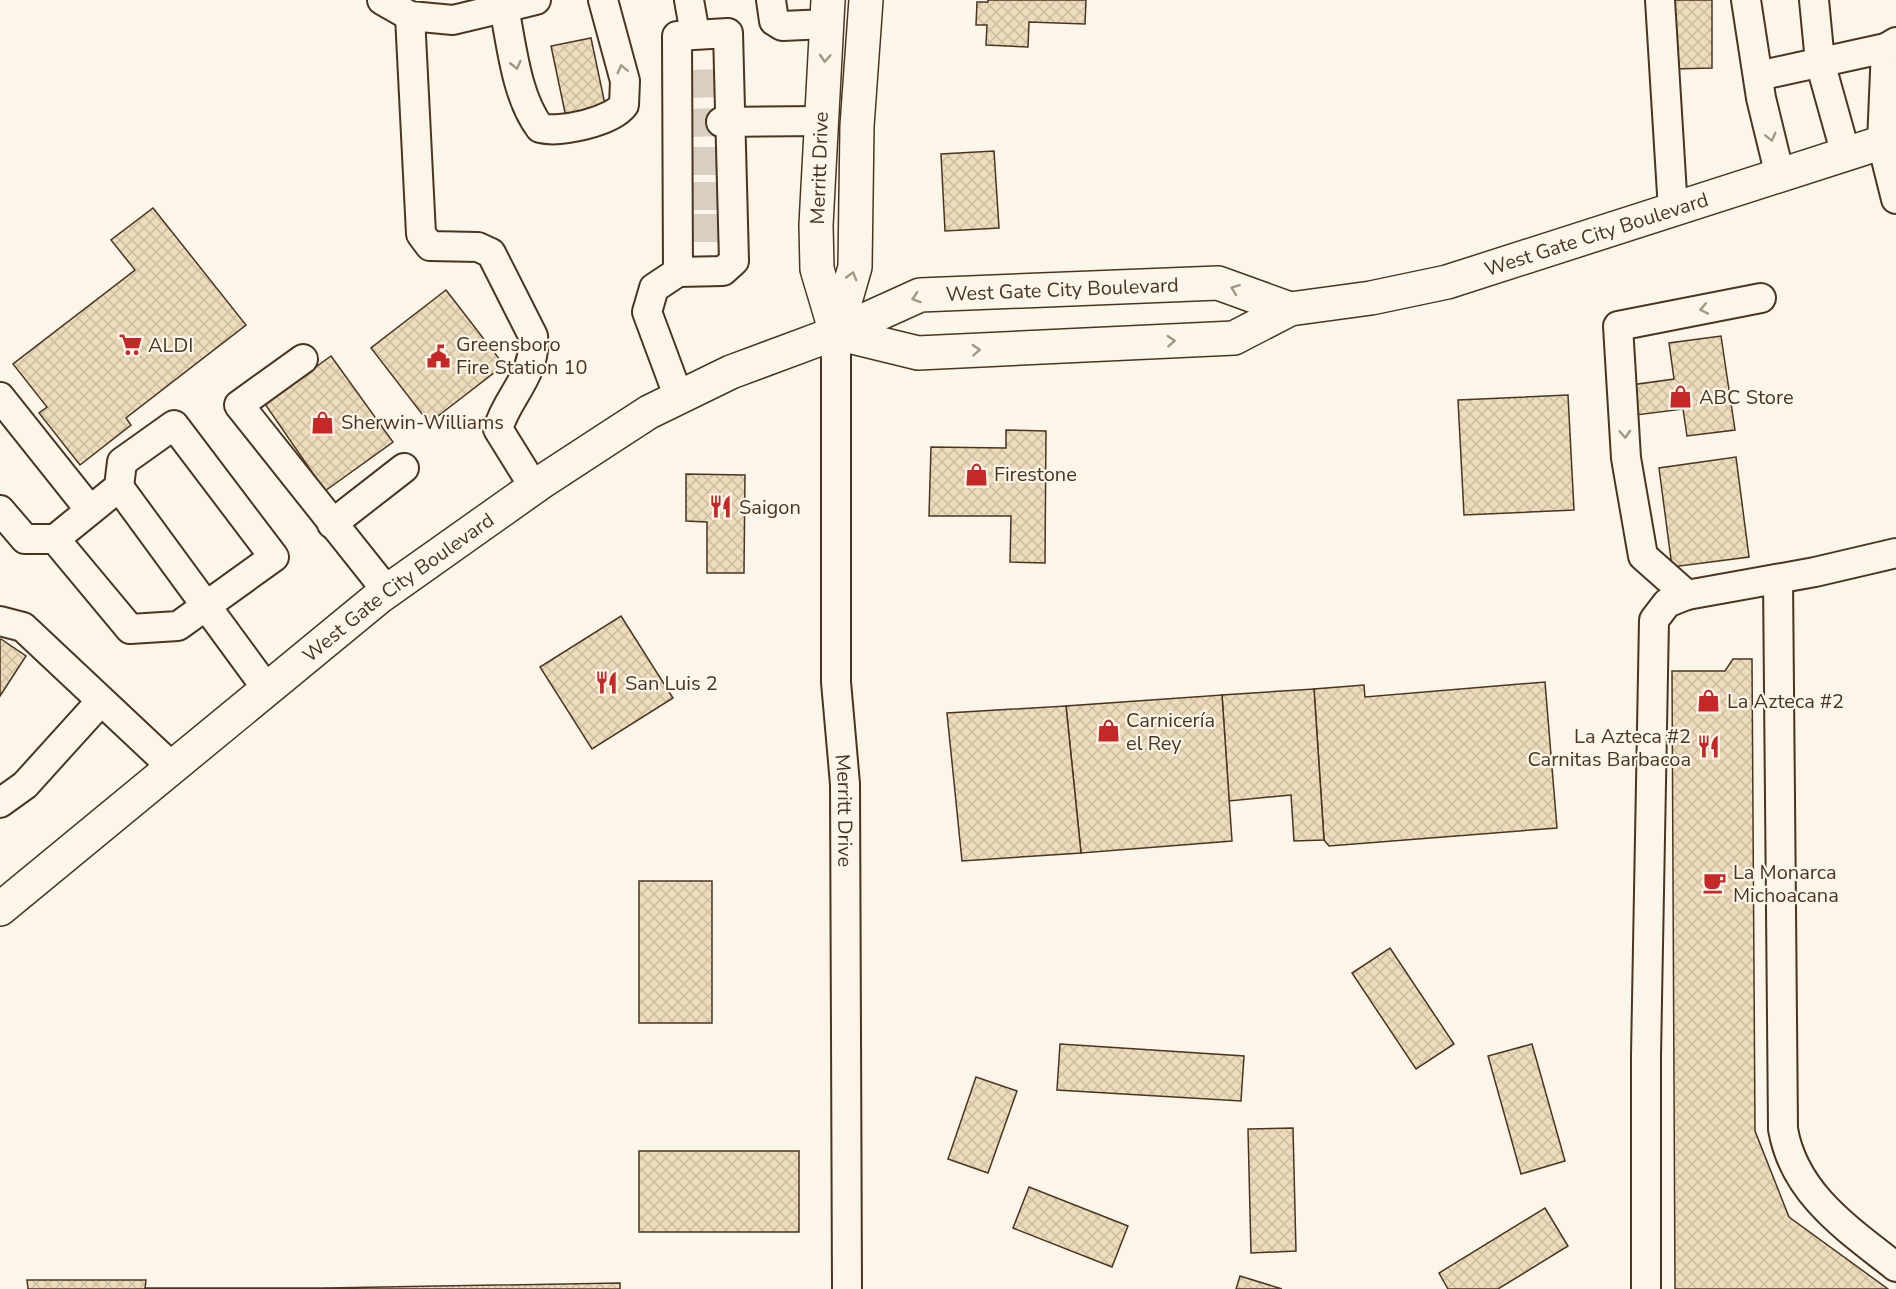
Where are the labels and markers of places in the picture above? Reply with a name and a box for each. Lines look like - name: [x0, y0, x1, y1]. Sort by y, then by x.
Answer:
- place label: Greensboro Fire Station 10: [456, 331, 588, 381]
- supermarket icon: ALDI: [117, 332, 143, 358]
- place label: ALDI: [148, 332, 193, 359]
- public building icon: Greensboro Fire Station 10: [425, 343, 451, 369]
- shop icon: ABC Store: [1668, 384, 1694, 410]
- place label: ABC Store: [1699, 384, 1794, 411]
- shop icon: Sherwin-Williams: [310, 409, 336, 435]
- place label: Sherwin-Williams: [341, 409, 504, 436]
- shop icon: Firestone: [963, 461, 989, 487]
- place label: Firestone: [994, 461, 1077, 488]
- restaurant icon: Saigon: [708, 494, 734, 520]
- place label: Saigon: [739, 494, 801, 521]
- restaurant icon: San Luis 2: [594, 670, 620, 696]
- place label: San Luis 2: [625, 670, 718, 697]
- shop icon: La Azteca #2: [1696, 688, 1722, 714]
- place label: La Azteca #2: [1727, 688, 1844, 715]
- place label: Carnicería el Rey: [1126, 707, 1215, 757]
- shop icon: Carnicería el Rey: [1095, 718, 1121, 744]
- place label: La Azteca #2 Carnitas Barbacoa: [1527, 723, 1691, 773]
- restaurant icon: La Azteca #2 Carnitas Barbacoa: [1696, 734, 1722, 760]
- place label: La Monarca Michoacana: [1733, 859, 1839, 909]
- cafe icon: La Monarca Michoacana: [1702, 870, 1728, 896]

